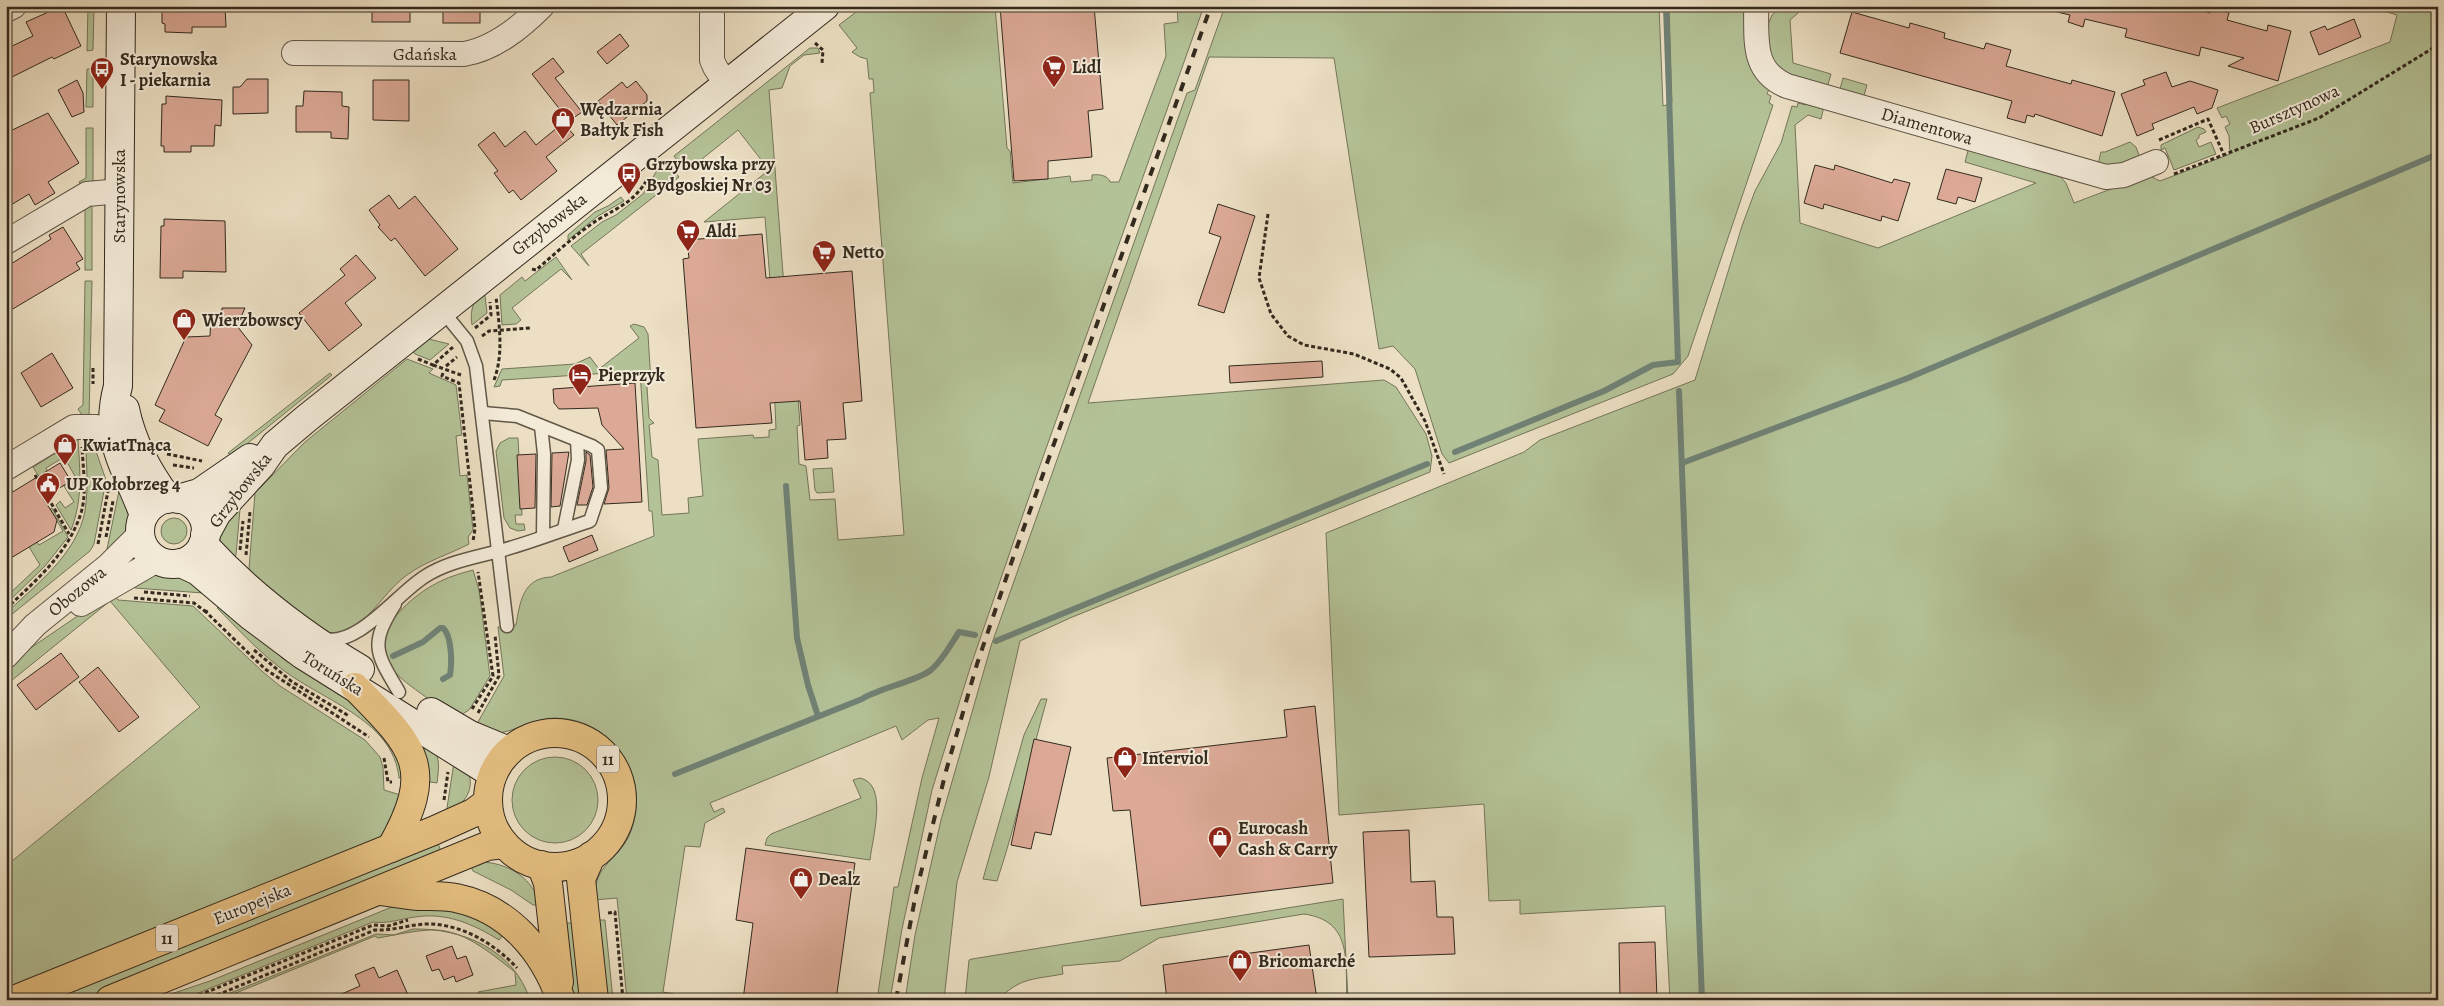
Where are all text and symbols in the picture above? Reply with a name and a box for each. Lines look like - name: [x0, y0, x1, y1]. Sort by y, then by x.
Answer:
- street label: Gdańska: [393, 42, 458, 66]
- place label: Starynowska I - piekarnia: [120, 47, 218, 92]
- supermarket icon: Lidl: [1041, 54, 1067, 88]
- place label: Lidl: [1072, 55, 1101, 79]
- bus stop icon: Starynowska I - piekarnia: [89, 56, 115, 90]
- street label: Bursztynowa: [2245, 78, 2343, 140]
- place label: Wędzarnia Bałtyk Fish: [579, 97, 664, 142]
- street label: Diamentowa: [1878, 101, 1976, 151]
- shop icon: Wędzarnia Bałtyk Fish: [550, 106, 576, 140]
- street label: Starynowska: [107, 148, 131, 243]
- place label: Grzybowska przy Bydgoskiej Nr 03: [646, 152, 775, 197]
- bus stop icon: Grzybowska przy Bydgoskiej Nr 03: [616, 161, 642, 195]
- street label: Grzybowska: [506, 187, 592, 261]
- supermarket icon: Aldi: [675, 218, 701, 252]
- place label: Aldi: [705, 219, 737, 243]
- supermarket icon: Netto: [811, 239, 837, 273]
- place label: Netto: [842, 240, 884, 264]
- shop icon: Wierzbowscy: [171, 307, 197, 341]
- place label: Wierzbowscy: [201, 308, 303, 332]
- hotel icon: Pieprzyk: [567, 362, 593, 396]
- place label: Pieprzyk: [598, 363, 666, 387]
- shop icon: KwiatTnąca: [52, 432, 78, 466]
- place label: KwiatTnąca: [82, 433, 172, 457]
- street label: Grzybowska: [203, 447, 277, 533]
- public building icon: UP Kołobrzeg 4: [35, 471, 61, 505]
- place label: UP Kołobrzeg 4: [66, 472, 181, 496]
- street label: Obozowa: [43, 560, 112, 622]
- street label: Toruńska: [298, 645, 369, 702]
- shop icon: Interviol: [1112, 745, 1138, 779]
- road number: 11: [597, 746, 619, 772]
- place label: Interviol: [1142, 746, 1208, 770]
- place label: Eurocash Cash & Carry: [1238, 816, 1338, 861]
- shop icon: Eurocash Cash & Carry: [1207, 825, 1233, 859]
- shop icon: Dealz: [788, 866, 814, 900]
- place label: Dealz: [818, 867, 860, 891]
- street label: Europejska: [209, 877, 295, 930]
- road number: 11: [156, 924, 178, 951]
- shop icon: Bricomarché: [1227, 948, 1253, 982]
- place label: Bricomarché: [1258, 949, 1355, 973]

